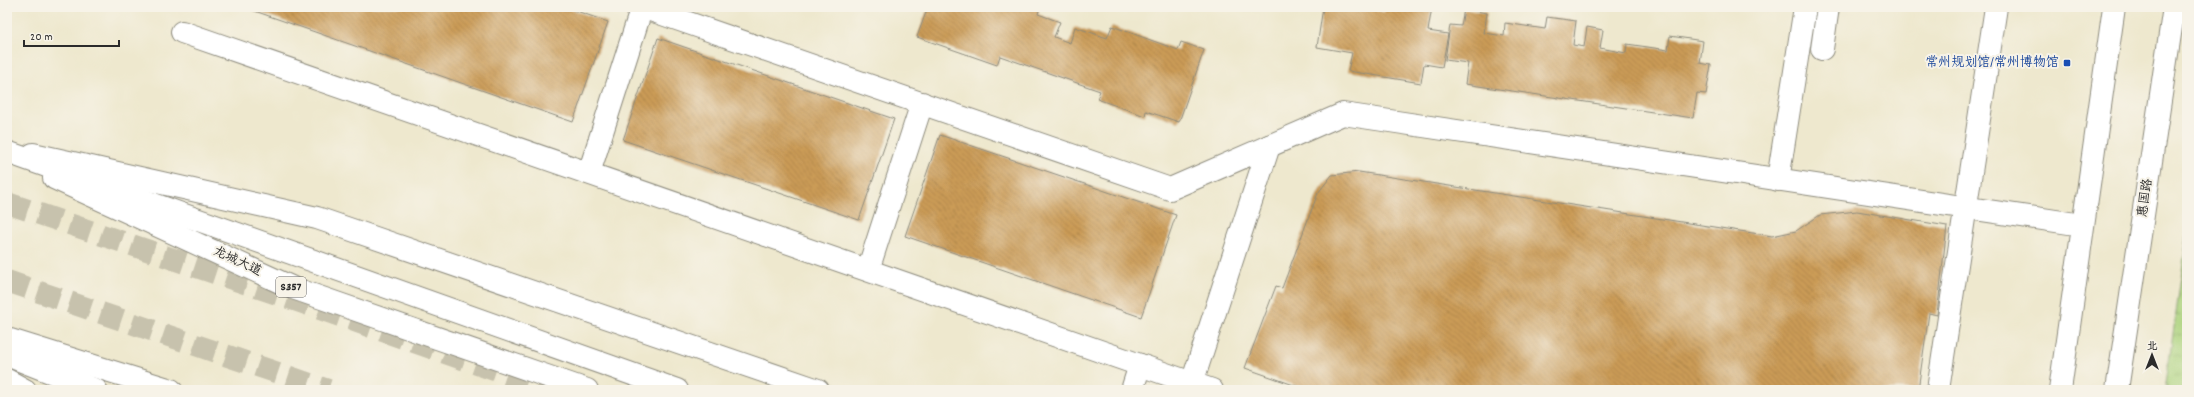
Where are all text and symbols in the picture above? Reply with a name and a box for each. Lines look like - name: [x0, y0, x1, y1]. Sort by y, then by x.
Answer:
- scale bar: [24, 22, 119, 48]
- text: 20 m: [30, 29, 53, 46]
- place label: 常州规划馆/常州博物馆: [1925, 54, 2059, 73]
- marker: 常州规划馆/常州博物馆: [2062, 58, 2072, 68]
- street label: 惠国路: [2134, 177, 2158, 219]
- street label: 龙城大道: [209, 242, 265, 282]
- road number: S357: [276, 277, 306, 297]
- north arrow: [2132, 335, 2172, 375]
- text: 北: [2147, 339, 2158, 355]

